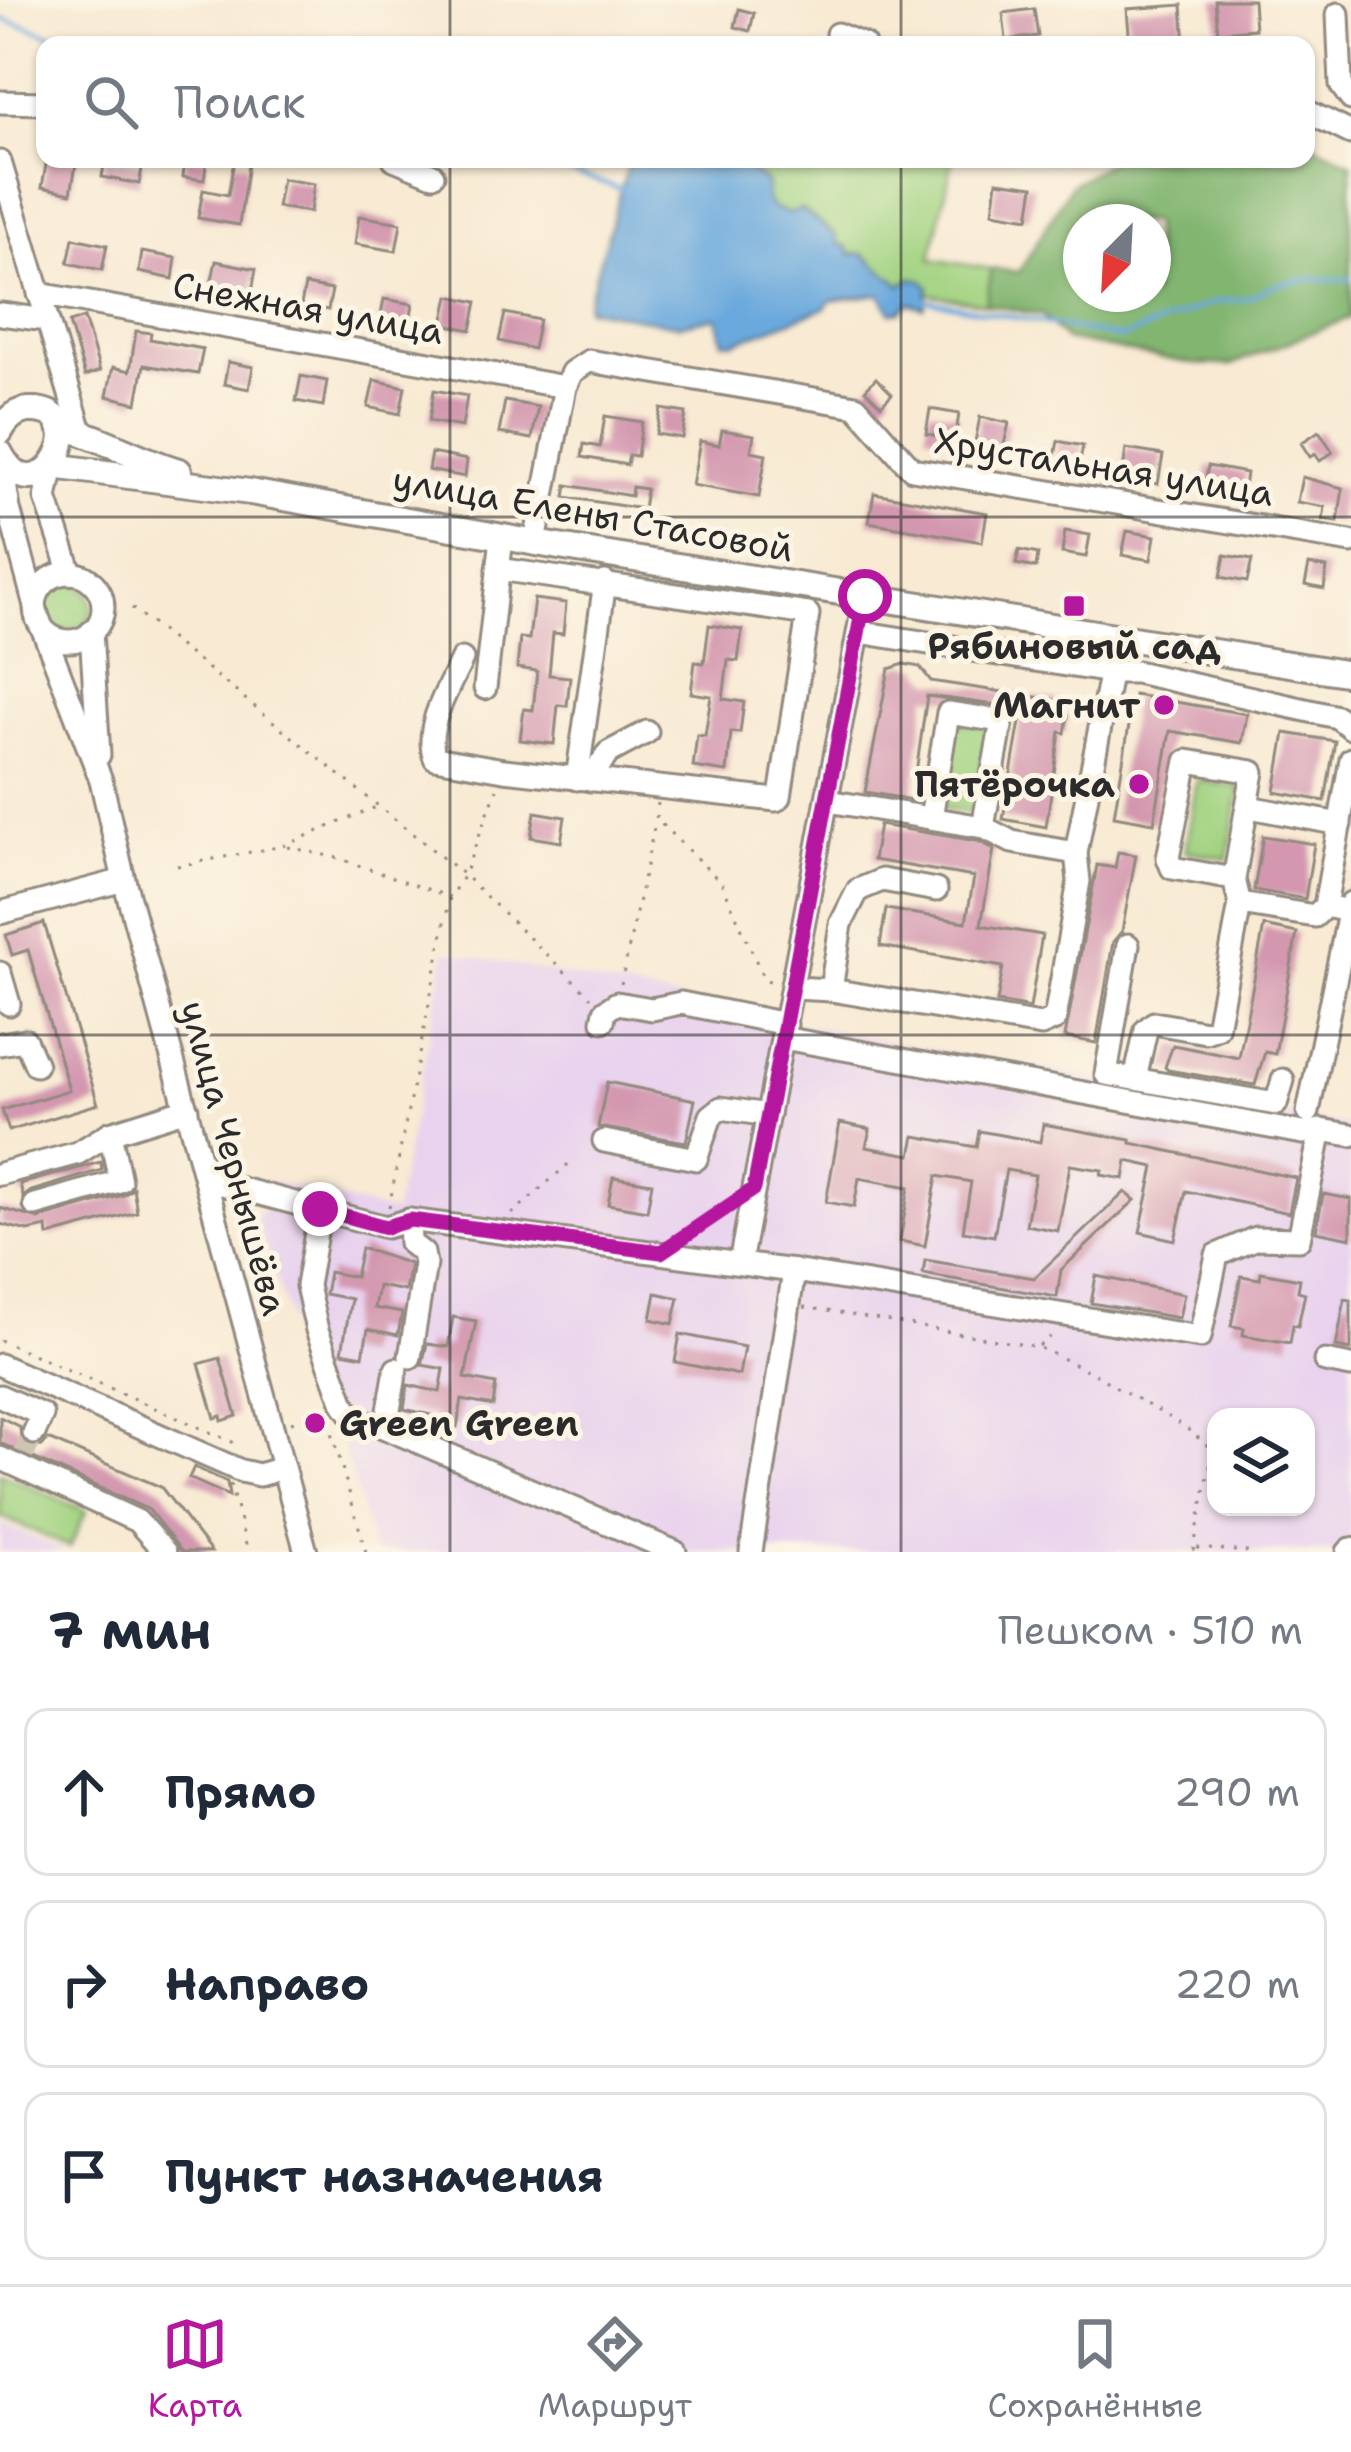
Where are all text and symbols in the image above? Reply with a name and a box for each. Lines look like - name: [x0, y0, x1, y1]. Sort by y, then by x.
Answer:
- search box: [36, 36, 1315, 168]
- icon: search: [78, 69, 144, 135]
- text: Поиск: [174, 72, 305, 132]
- north arrow: [1063, 204, 1171, 312]
- street label: Снежная улица: [169, 260, 447, 356]
- street label: Хрустальная улица: [931, 416, 1277, 518]
- street label: улица Елены Стасовой: [389, 455, 797, 573]
- route start: [838, 569, 892, 623]
- marker: Рябиновый сад: [1061, 593, 1087, 619]
- place label: Рябиновый сад: [927, 622, 1221, 671]
- place label: Магнит: [993, 681, 1140, 730]
- marker: Магнит: [1151, 692, 1177, 718]
- place label: Пятёрочка: [914, 760, 1115, 809]
- marker: Пятёрочка: [1126, 771, 1152, 797]
- street label: улица Чернышёва: [168, 995, 300, 1321]
- route end: [293, 1182, 347, 1236]
- place label: Green Green: [339, 1399, 579, 1448]
- map controls: [1207, 1408, 1315, 1516]
- button: layers: [1207, 1408, 1315, 1516]
- marker: Green Green: [302, 1410, 328, 1436]
- text: 7 мин: [48, 1596, 212, 1664]
- text: Пешком · 510 m: [998, 1604, 1303, 1656]
- icon: ahead: [51, 1759, 117, 1825]
- text: Прямо: [165, 1762, 316, 1822]
- text: 290 m: [1174, 1766, 1300, 1818]
- icon: right: [51, 1951, 117, 2017]
- text: Направо: [165, 1954, 369, 2014]
- text: 220 m: [1174, 1958, 1300, 2010]
- icon: arrive: [51, 2143, 117, 2209]
- text: Пункт назначения: [165, 2146, 604, 2206]
- tab: Карта: [148, 2311, 242, 2428]
- tab: Маршрут: [538, 2311, 692, 2428]
- tab: Сохранённые: [988, 2311, 1203, 2428]

